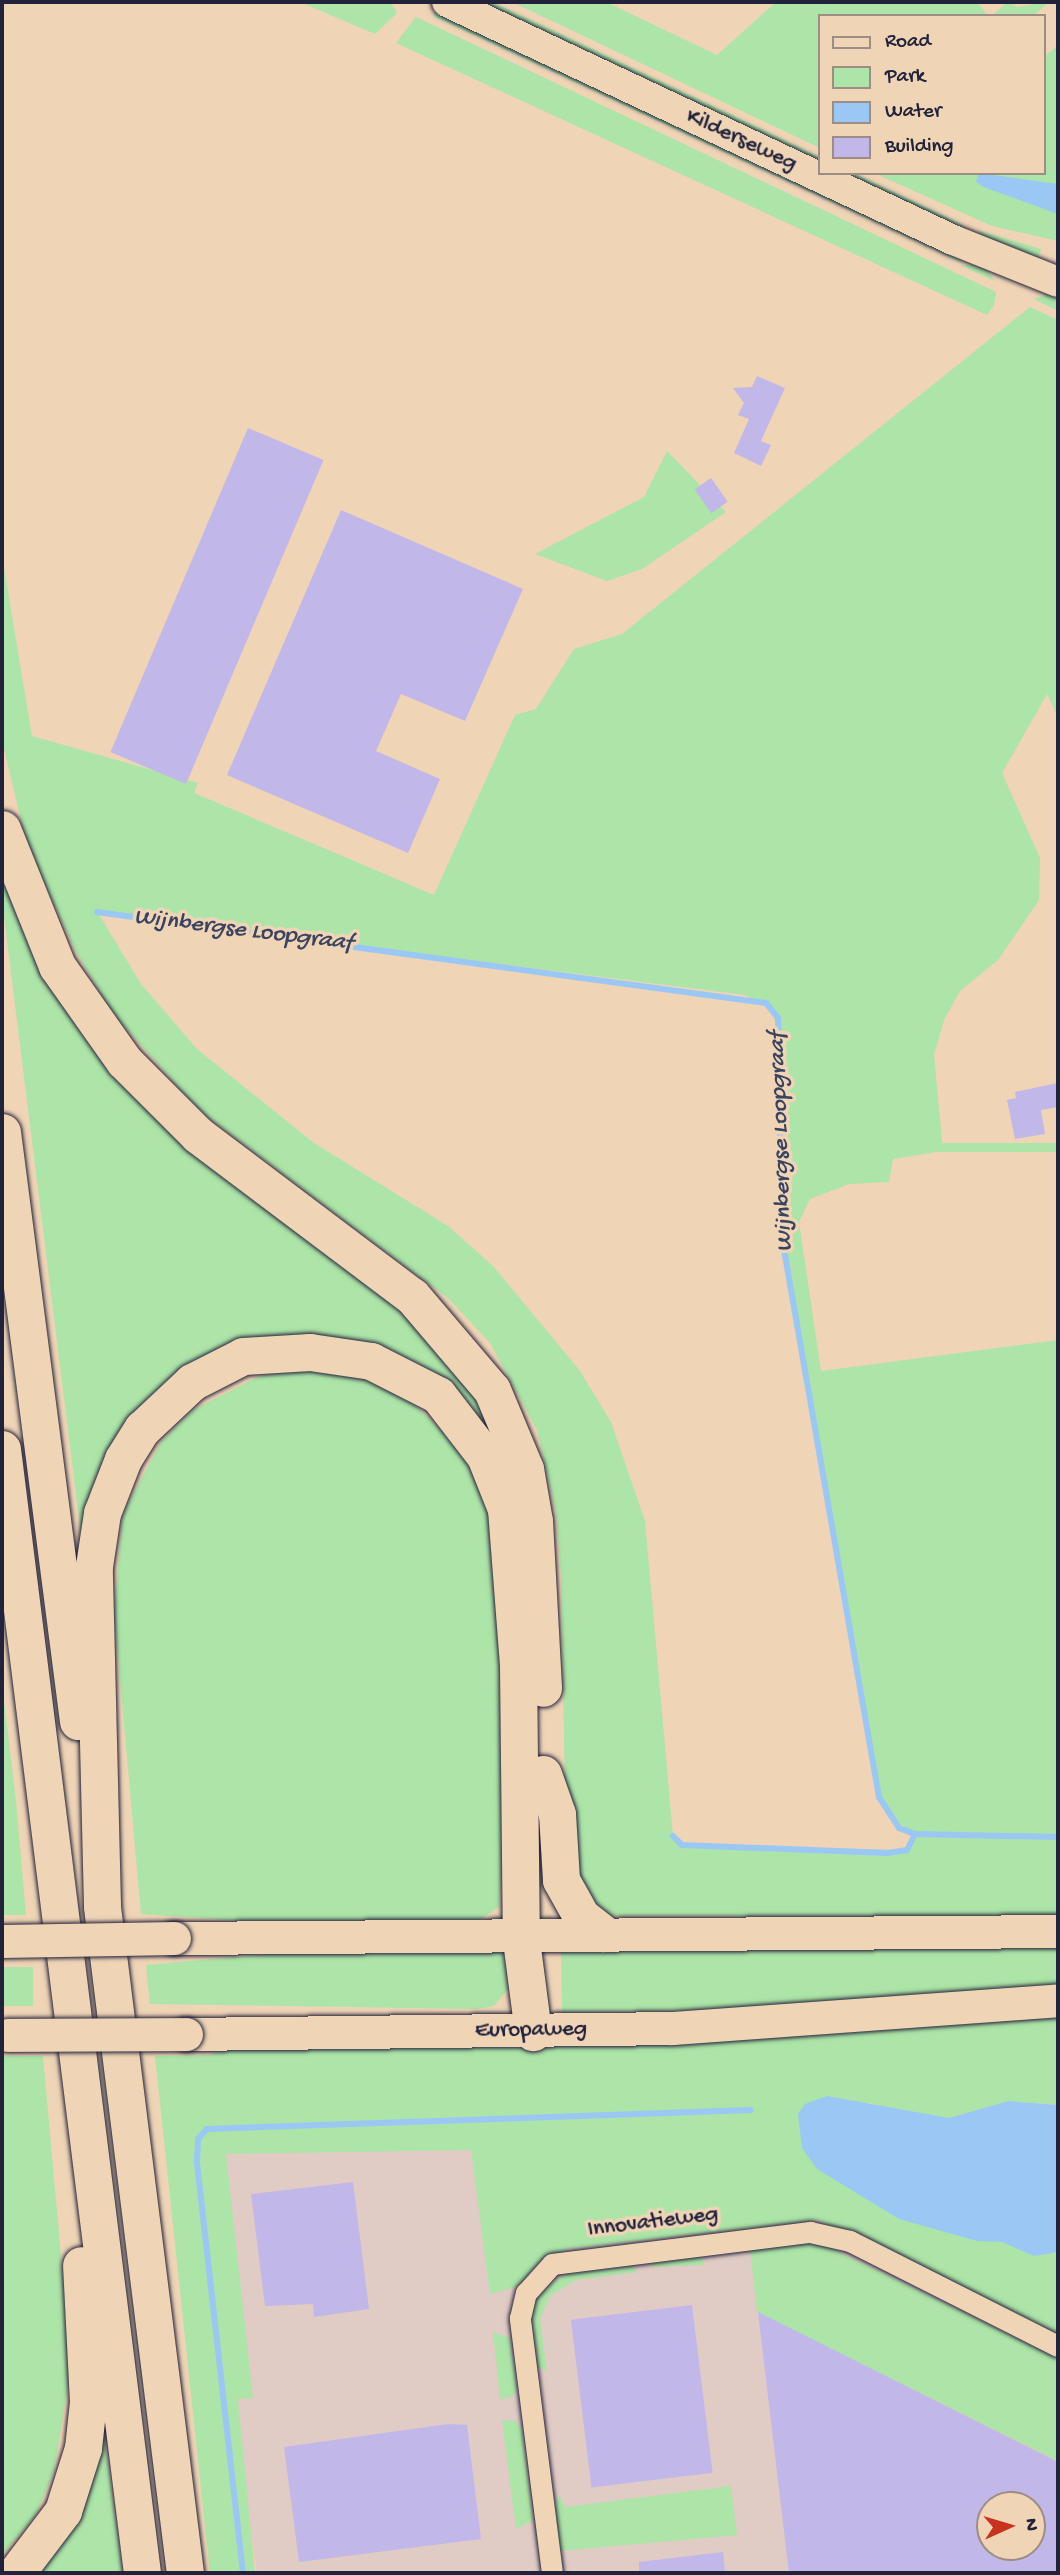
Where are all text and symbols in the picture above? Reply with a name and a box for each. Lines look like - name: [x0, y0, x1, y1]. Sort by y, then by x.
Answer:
- legend: [818, 14, 1046, 175]
- text: Road: [885, 30, 931, 55]
- text: Park: [885, 65, 925, 90]
- text: Water: [885, 100, 941, 125]
- street label: Kilderseweg: [681, 103, 801, 179]
- text: Building: [885, 135, 954, 160]
- water label: Wijnbergse Loopgraaf: [132, 903, 354, 959]
- water label: Wijnbergse Loopgraaf: [764, 1032, 800, 1252]
- street label: Europaweg: [475, 2016, 587, 2046]
- street label: Innovatieweg: [586, 2201, 720, 2245]
- north arrow: [976, 2491, 1046, 2561]
- text: N: [1019, 2518, 1042, 2532]

